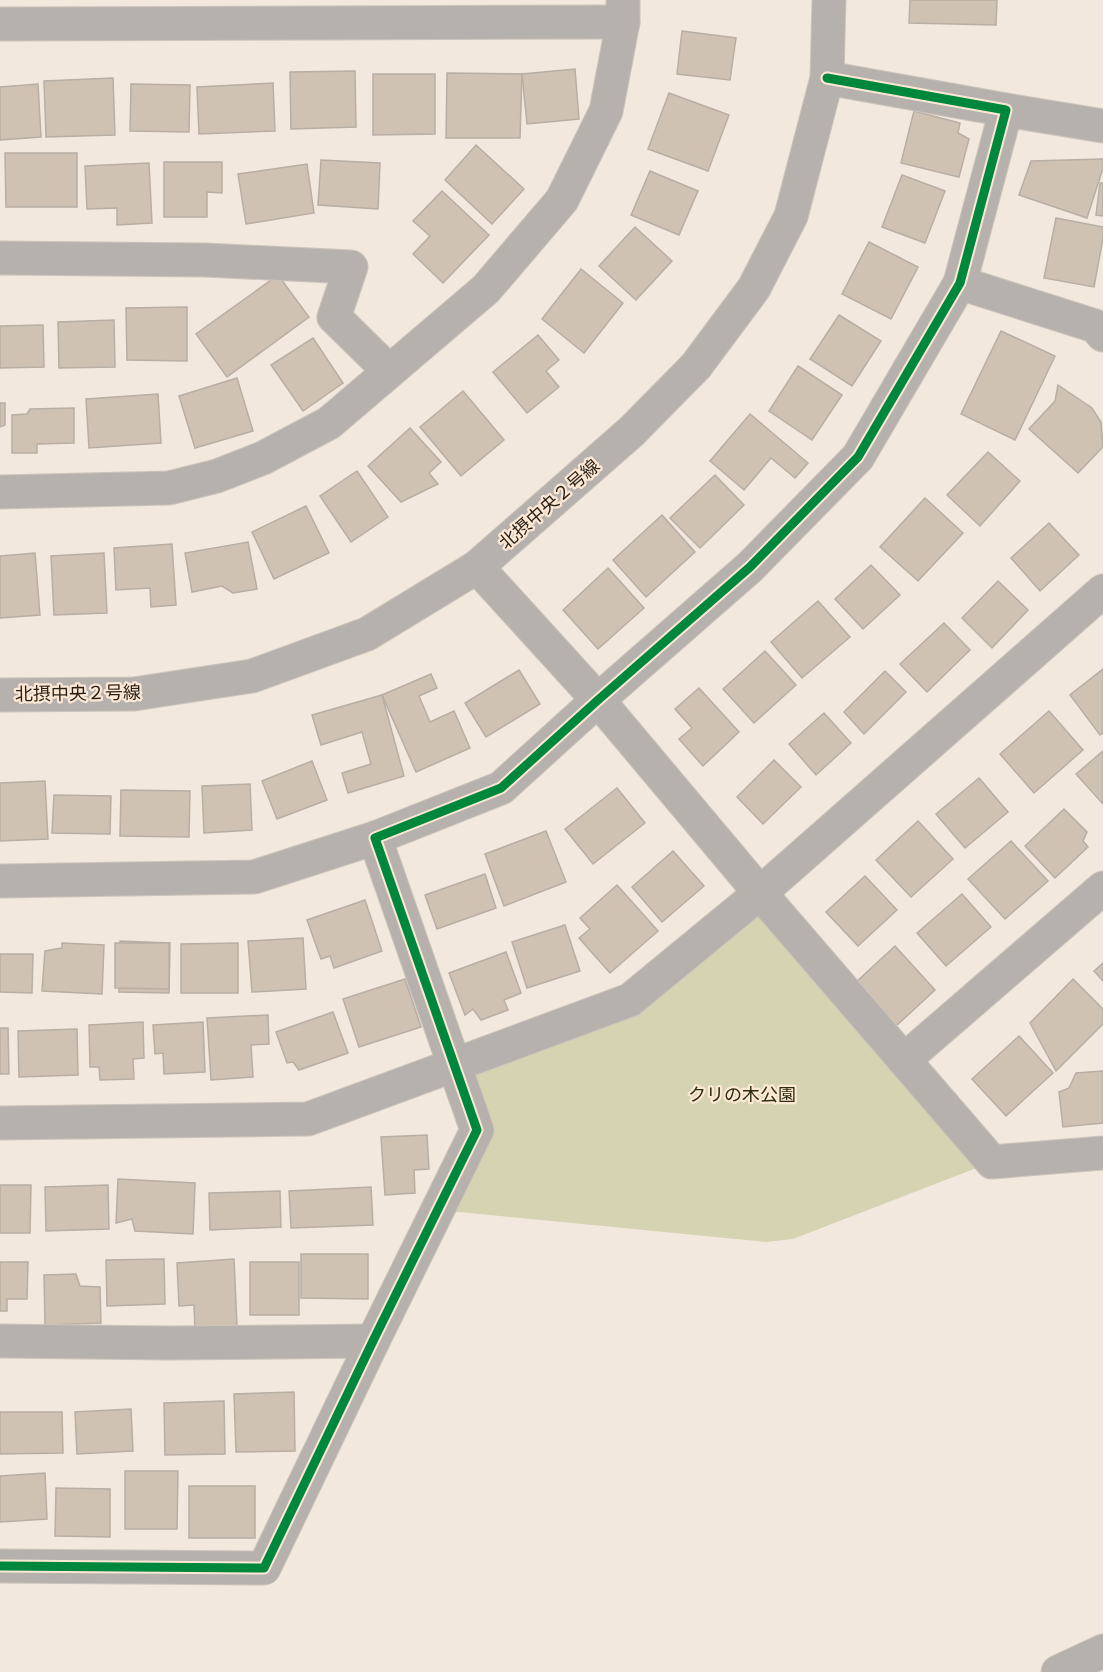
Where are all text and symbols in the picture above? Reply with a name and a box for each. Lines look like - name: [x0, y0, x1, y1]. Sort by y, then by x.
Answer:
- street label: 北摂中央２号線: [494, 454, 604, 554]
- street label: 北摂中央２号線: [15, 680, 141, 706]
- park label: クリの木公園: [688, 1083, 796, 1106]

